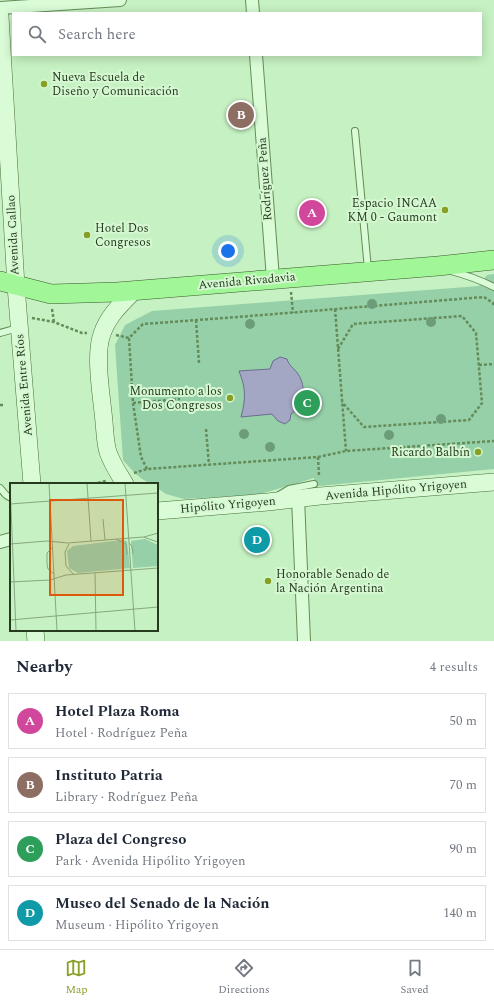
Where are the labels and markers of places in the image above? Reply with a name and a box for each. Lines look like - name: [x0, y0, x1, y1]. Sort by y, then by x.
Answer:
- place label: Nueva Escuela de Diseño y Comunicación: [52, 68, 179, 101]
- marker: Nueva Escuela de Diseño y Comunicación: [39, 79, 49, 89]
- pin: B: [228, 100, 254, 130]
- place label: Espacio INCAA KM 0 - Gaumont: [348, 194, 437, 227]
- pin: A: [299, 198, 325, 228]
- marker: Espacio INCAA KM 0 - Gaumont: [440, 205, 450, 215]
- place label: Hotel Dos Congresos: [95, 219, 151, 252]
- marker: Hotel Dos Congresos: [82, 230, 92, 240]
- place label: Monumento a los Dos Congresos: [129, 382, 222, 415]
- pin: C: [294, 388, 320, 418]
- marker: Monumento a los Dos Congresos: [225, 393, 235, 403]
- place label: Ricardo Balbín: [391, 443, 470, 462]
- marker: Ricardo Balbín: [473, 447, 483, 457]
- pin: D: [244, 525, 270, 555]
- place label: Honorable Senado de la Nación Argentina: [276, 565, 390, 598]
- marker: Honorable Senado de la Nación Argentina: [263, 576, 273, 586]

